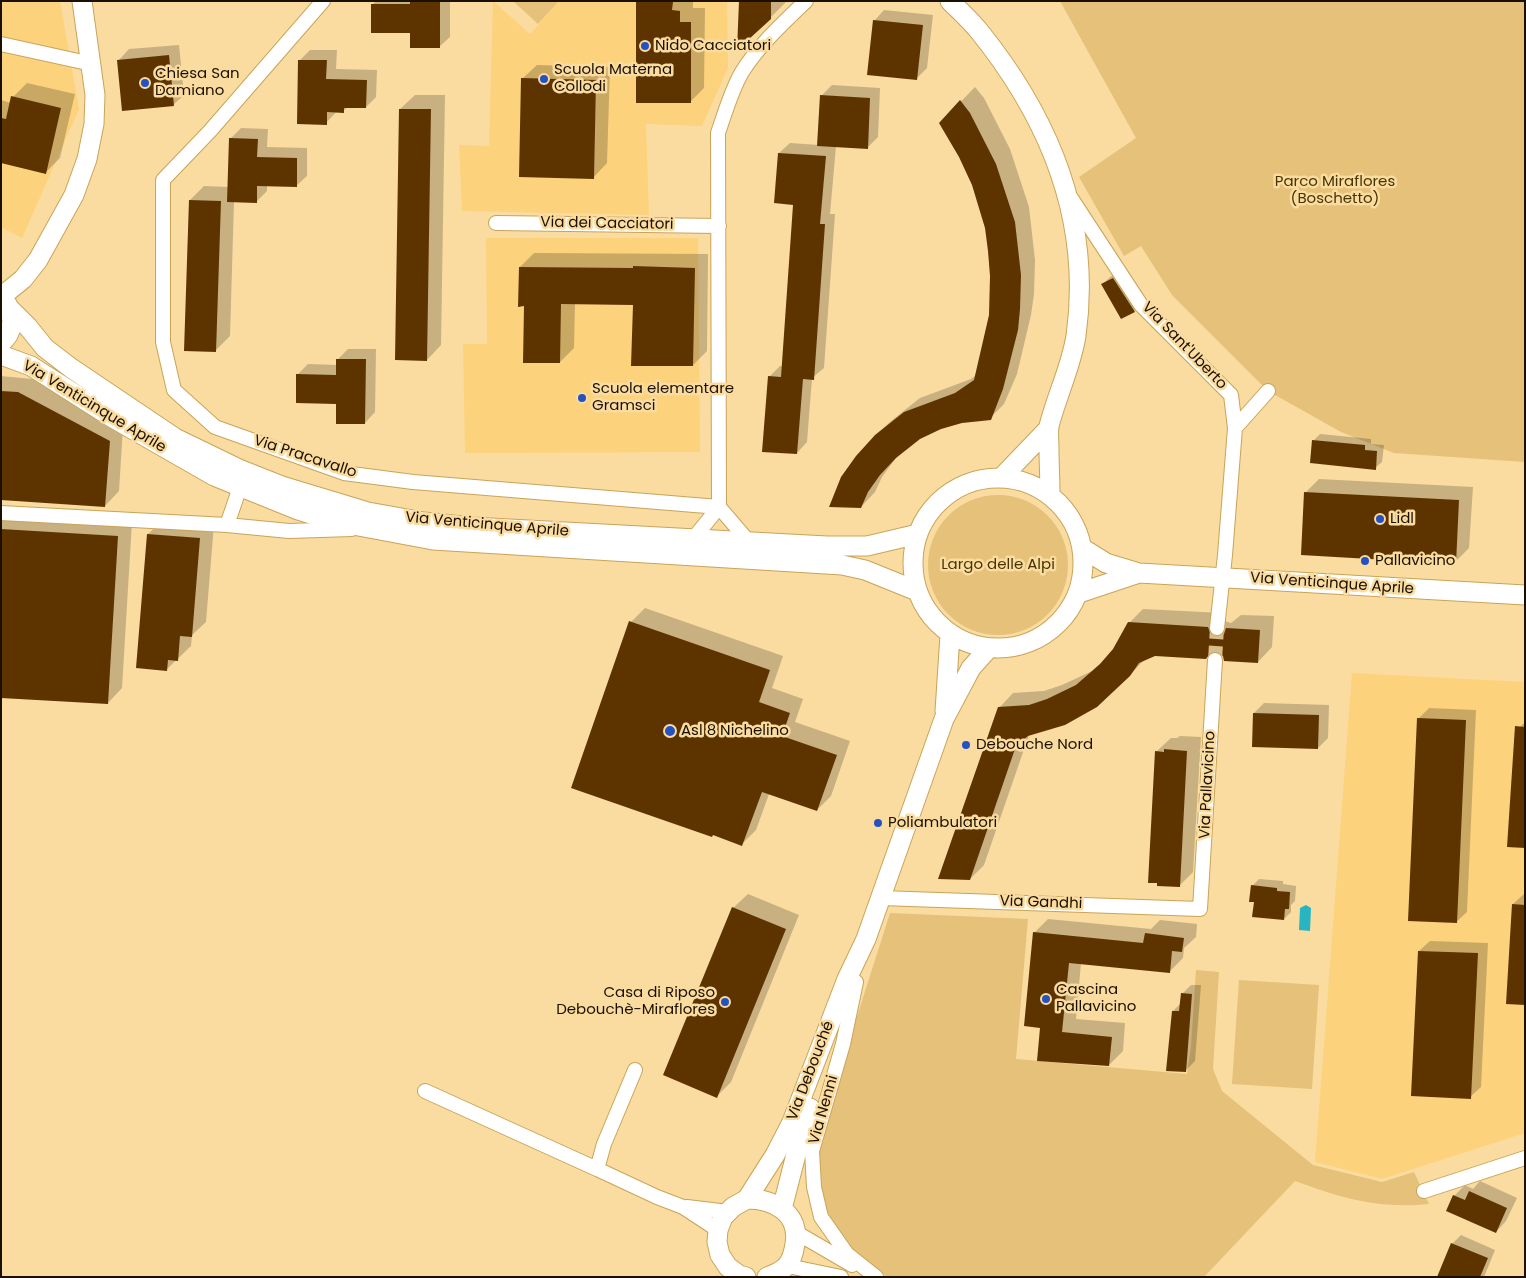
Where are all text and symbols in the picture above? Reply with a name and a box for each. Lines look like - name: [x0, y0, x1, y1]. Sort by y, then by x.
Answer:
- place label: Nido Cacciatori: [655, 37, 771, 55]
- marker: Nido Cacciatori: [639, 40, 651, 52]
- place label: Scuola Materna Collodi: [554, 61, 672, 96]
- place label: Chiesa San Damiano: [155, 65, 240, 100]
- marker: Scuola Materna Collodi: [538, 73, 550, 85]
- marker: Chiesa San Damiano: [139, 77, 151, 89]
- park label: Parco Miraflores (Boschetto): [1275, 173, 1395, 208]
- street label: Via dei Cacciatori: [540, 214, 674, 234]
- street label: Via Sant'Uberto: [1138, 299, 1230, 393]
- street label: Via Venticinque Aprile: [19, 357, 169, 457]
- place label: Scuola elementare Gramsci: [592, 380, 734, 415]
- marker: Scuola elementare Gramsci: [576, 392, 588, 404]
- street label: Via Pracavallo: [251, 432, 359, 482]
- street label: Via Venticinque Aprile: [404, 509, 570, 541]
- place label: Lidl: [1390, 510, 1414, 528]
- marker: Lidl: [1374, 513, 1386, 525]
- place label: Pallavicino: [1375, 552, 1455, 570]
- marker: Pallavicino: [1359, 555, 1371, 567]
- park label: Largo delle Alpi: [941, 556, 1055, 574]
- street label: Via Venticinque Aprile: [1250, 569, 1414, 599]
- place label: Asl 8 Nichelino: [681, 722, 789, 740]
- marker: Asl 8 Nichelino: [663, 724, 677, 738]
- street label: Via Pallavicino: [1196, 730, 1220, 840]
- place label: Debouche Nord: [976, 736, 1093, 754]
- marker: Debouche Nord: [960, 739, 972, 751]
- place label: Poliambulatori: [888, 814, 997, 832]
- marker: Poliambulatori: [872, 817, 884, 829]
- street label: Via Gandhi: [999, 893, 1083, 913]
- place label: Cascina Pallavicino: [1056, 981, 1136, 1016]
- place label: Casa di Riposo Debouchè-Miraflores: [556, 984, 715, 1019]
- marker: Cascina Pallavicino: [1040, 993, 1052, 1005]
- marker: Casa di Riposo Debouchè-Miraflores: [719, 996, 731, 1008]
- street label: Via Debouché: [784, 1019, 838, 1123]
- street label: Via Nenni: [806, 1074, 842, 1146]

